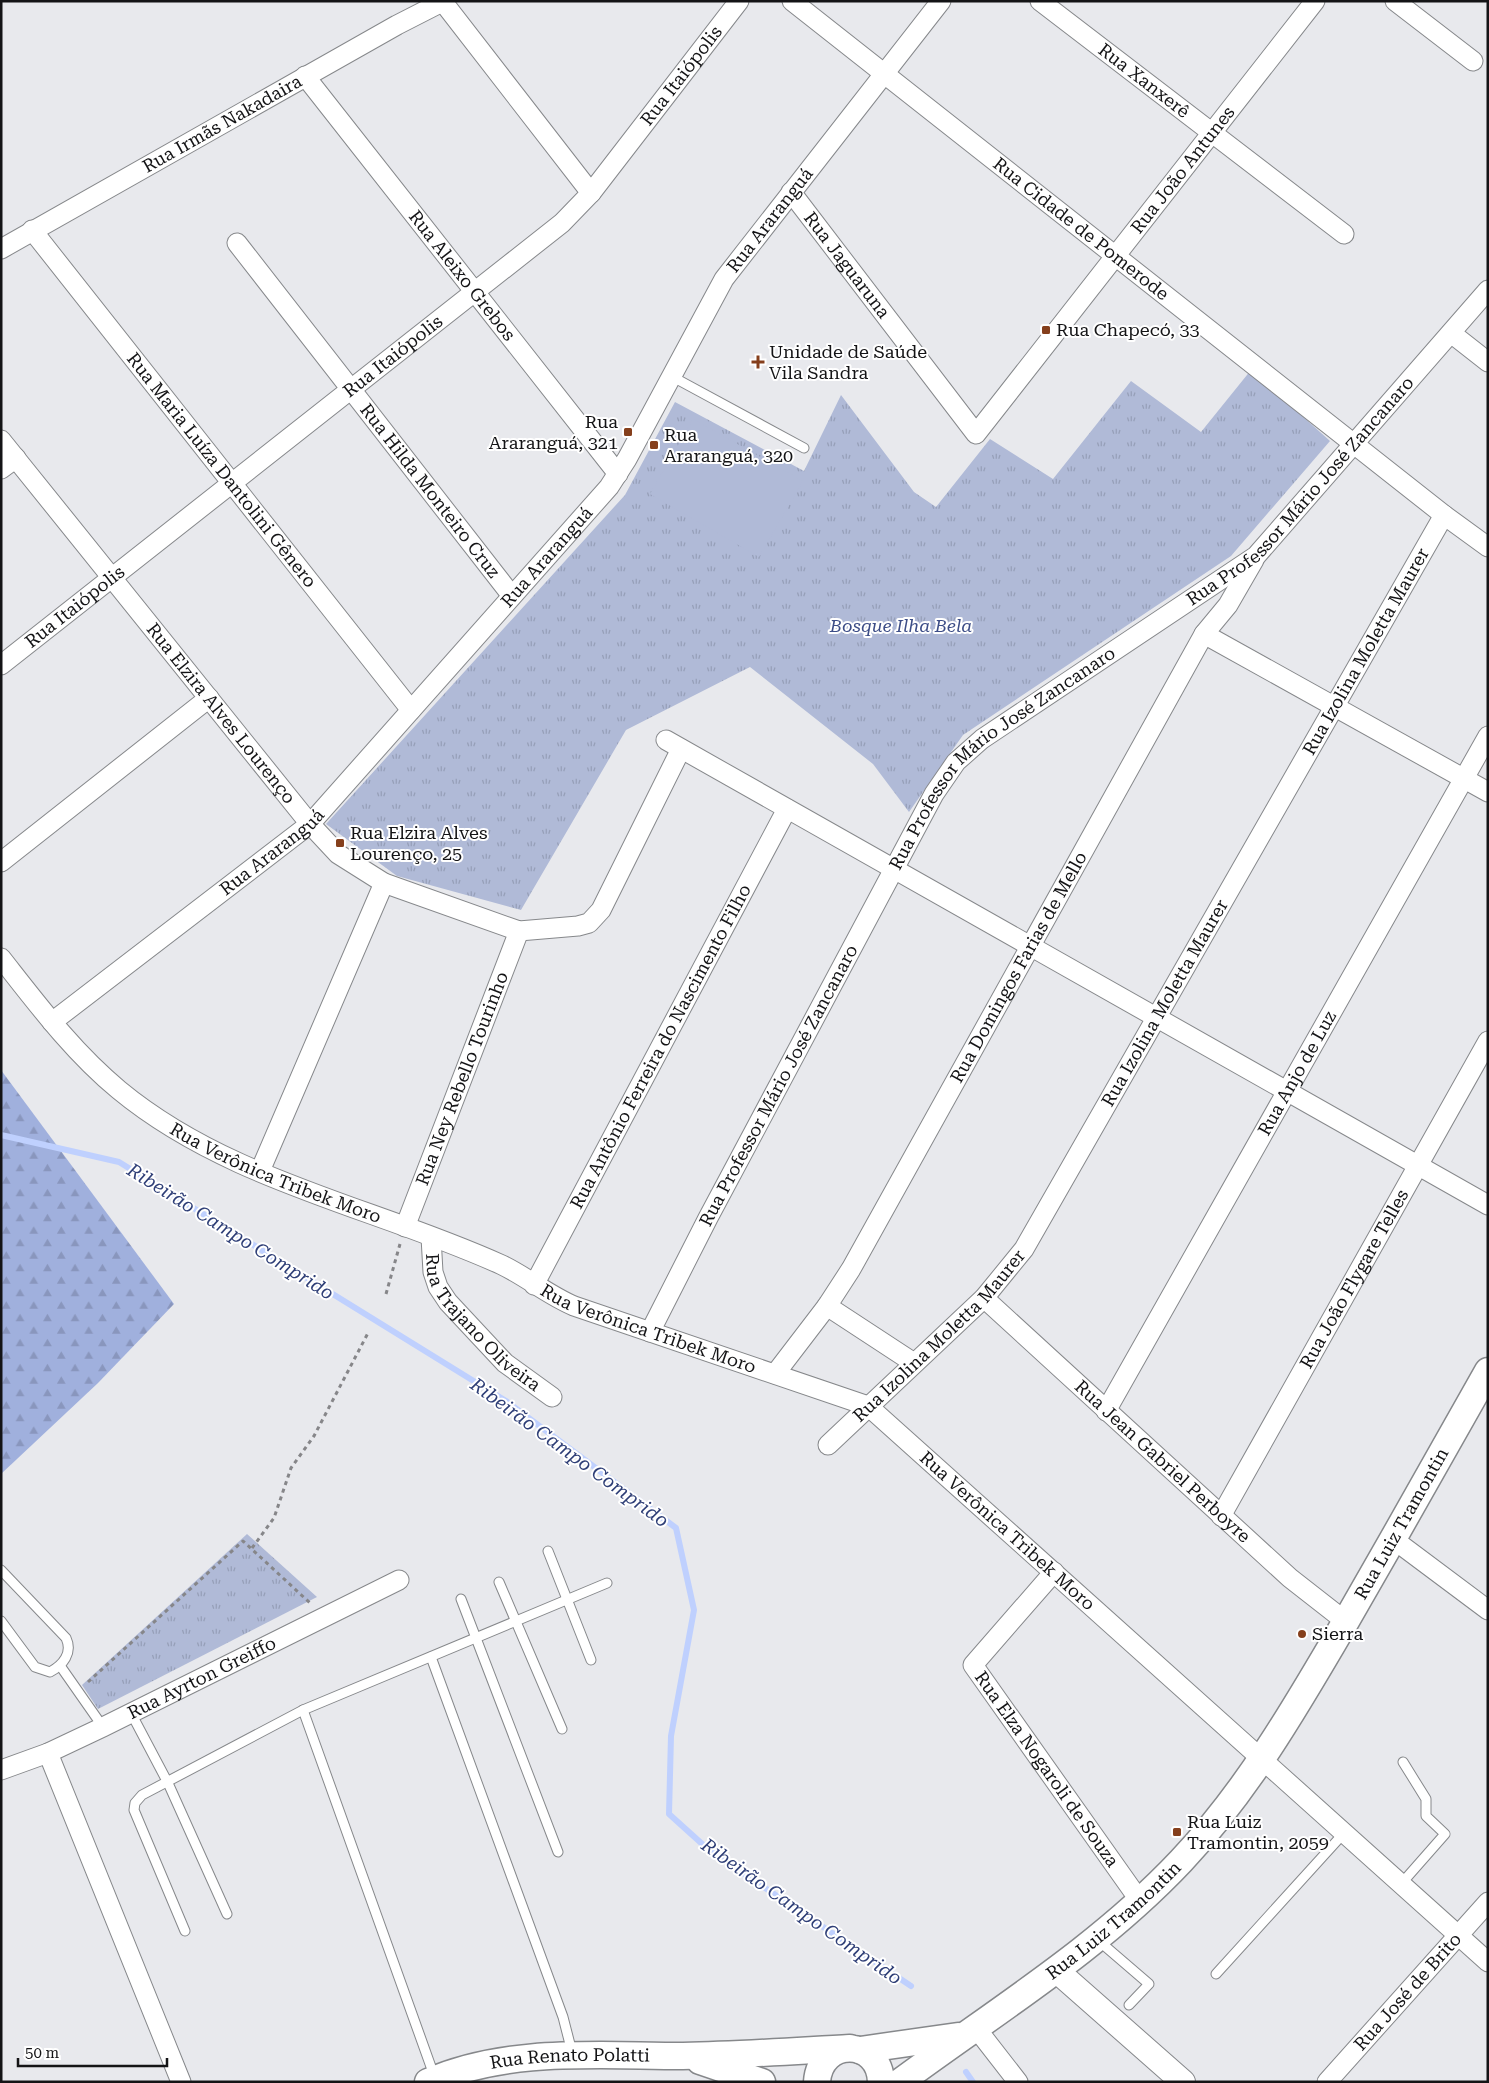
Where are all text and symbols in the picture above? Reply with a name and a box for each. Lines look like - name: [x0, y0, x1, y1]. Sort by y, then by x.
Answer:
- street label: Rua Itaiópolis: [636, 21, 726, 130]
- street label: Rua Xanxerê: [1095, 39, 1194, 122]
- street label: Rua Irmãs Nakadaira: [139, 70, 305, 177]
- street label: Rua João Antunes: [1126, 102, 1239, 237]
- street label: Rua Cidade de Pomerode: [989, 153, 1173, 304]
- street label: Rua Araranguá: [722, 163, 817, 277]
- street label: Rua Aleixo Grebos: [405, 206, 520, 345]
- street label: Rua Jaguaruna: [800, 207, 895, 322]
- street label: Rua Itaiópolis: [339, 310, 446, 401]
- place label: Rua Chapecó, 33: [1056, 319, 1200, 340]
- marker: Rua Chapecó, 33: [1040, 324, 1052, 336]
- place label: Unidade de Saúde Vila Sandra: [769, 341, 927, 383]
- street label: Rua Maria Luíza Dantolini Gênero: [123, 348, 321, 591]
- marker: Unidade de Saúde Vila Sandra: [751, 355, 765, 369]
- street label: Rua Professor Mário José Zancanaro: [1182, 372, 1418, 610]
- street label: Rua Hilda Monteiro Cruz: [356, 399, 505, 582]
- place label: Rua Araranguá, 321: [489, 411, 618, 453]
- place label: Rua Araranguá, 320: [664, 424, 793, 466]
- marker: Rua Araranguá, 321: [622, 426, 634, 438]
- marker: Rua Araranguá, 320: [648, 439, 660, 451]
- street label: Rua Araranguá: [496, 502, 597, 611]
- street label: Rua Izolina Moletta Maurer: [1298, 544, 1433, 758]
- street label: Rua Itaiópolis: [21, 561, 128, 652]
- park label: Bosque Ilha Bela: [829, 615, 972, 636]
- street label: Rua Elzira Alves Lourenço: [143, 619, 300, 808]
- street label: Rua Professor Mário José Zancanaro: [885, 642, 1119, 873]
- street label: Rua Araranguá: [215, 804, 328, 899]
- place label: Rua Elzira Alves Lourenço, 25: [350, 822, 487, 864]
- marker: Rua Elzira Alves Lourenço, 25: [334, 837, 346, 849]
- street label: Rua Domingos Farias de Mello: [946, 848, 1091, 1086]
- street label: Rua Antônio Ferreira do Nascimento Filho: [565, 880, 755, 1212]
- street label: Rua Izolina Moletta Maurer: [1097, 896, 1232, 1110]
- street label: Rua Professor Mário José Zancanaro: [695, 941, 862, 1230]
- street label: Rua Ney Rebello Tourinho: [411, 969, 512, 1188]
- street label: Rua Anjo de Luz: [1253, 1007, 1340, 1139]
- street label: Rua Verônica Tribek Moro: [166, 1118, 384, 1227]
- water label: Ribeirão Campo Comprido: [122, 1158, 338, 1305]
- street label: Rua João Flygare Telles: [1295, 1185, 1412, 1372]
- street label: Rua Izolina Moletta Maurer: [848, 1245, 1029, 1426]
- street label: Rua Trajano Oliveira: [422, 1253, 545, 1395]
- street label: Rua Verônica Tribek Moro: [537, 1279, 759, 1377]
- water label: Ribeirão Campo Comprido: [465, 1372, 673, 1532]
- street label: Rua Jean Gabriel Perboyre: [1071, 1375, 1255, 1547]
- street label: Rua Luiz Tramontin: [1350, 1444, 1453, 1603]
- street label: Rua Verônica Tribek Moro: [916, 1447, 1099, 1614]
- place label: Sierra: [1312, 1623, 1363, 1644]
- marker: Sierra: [1296, 1628, 1308, 1640]
- street label: Rua Ayrton Greiffo: [124, 1632, 279, 1723]
- street label: Rua Elza Nogaroli de Souza: [971, 1667, 1124, 1871]
- place label: Rua Luiz Tramontin, 2059: [1187, 1811, 1329, 1853]
- marker: Rua Luiz Tramontin, 2059: [1171, 1826, 1183, 1838]
- water label: Ribeirão Campo Comprido: [696, 1833, 906, 1989]
- street label: Rua Luiz Tramontin: [1042, 1856, 1185, 1984]
- street label: Rua José de Brito: [1349, 1928, 1465, 2055]
- scale bar: [18, 2036, 166, 2068]
- text: 50 m: [25, 2044, 60, 2062]
- street label: Rua Renato Polatti: [488, 2044, 650, 2073]

